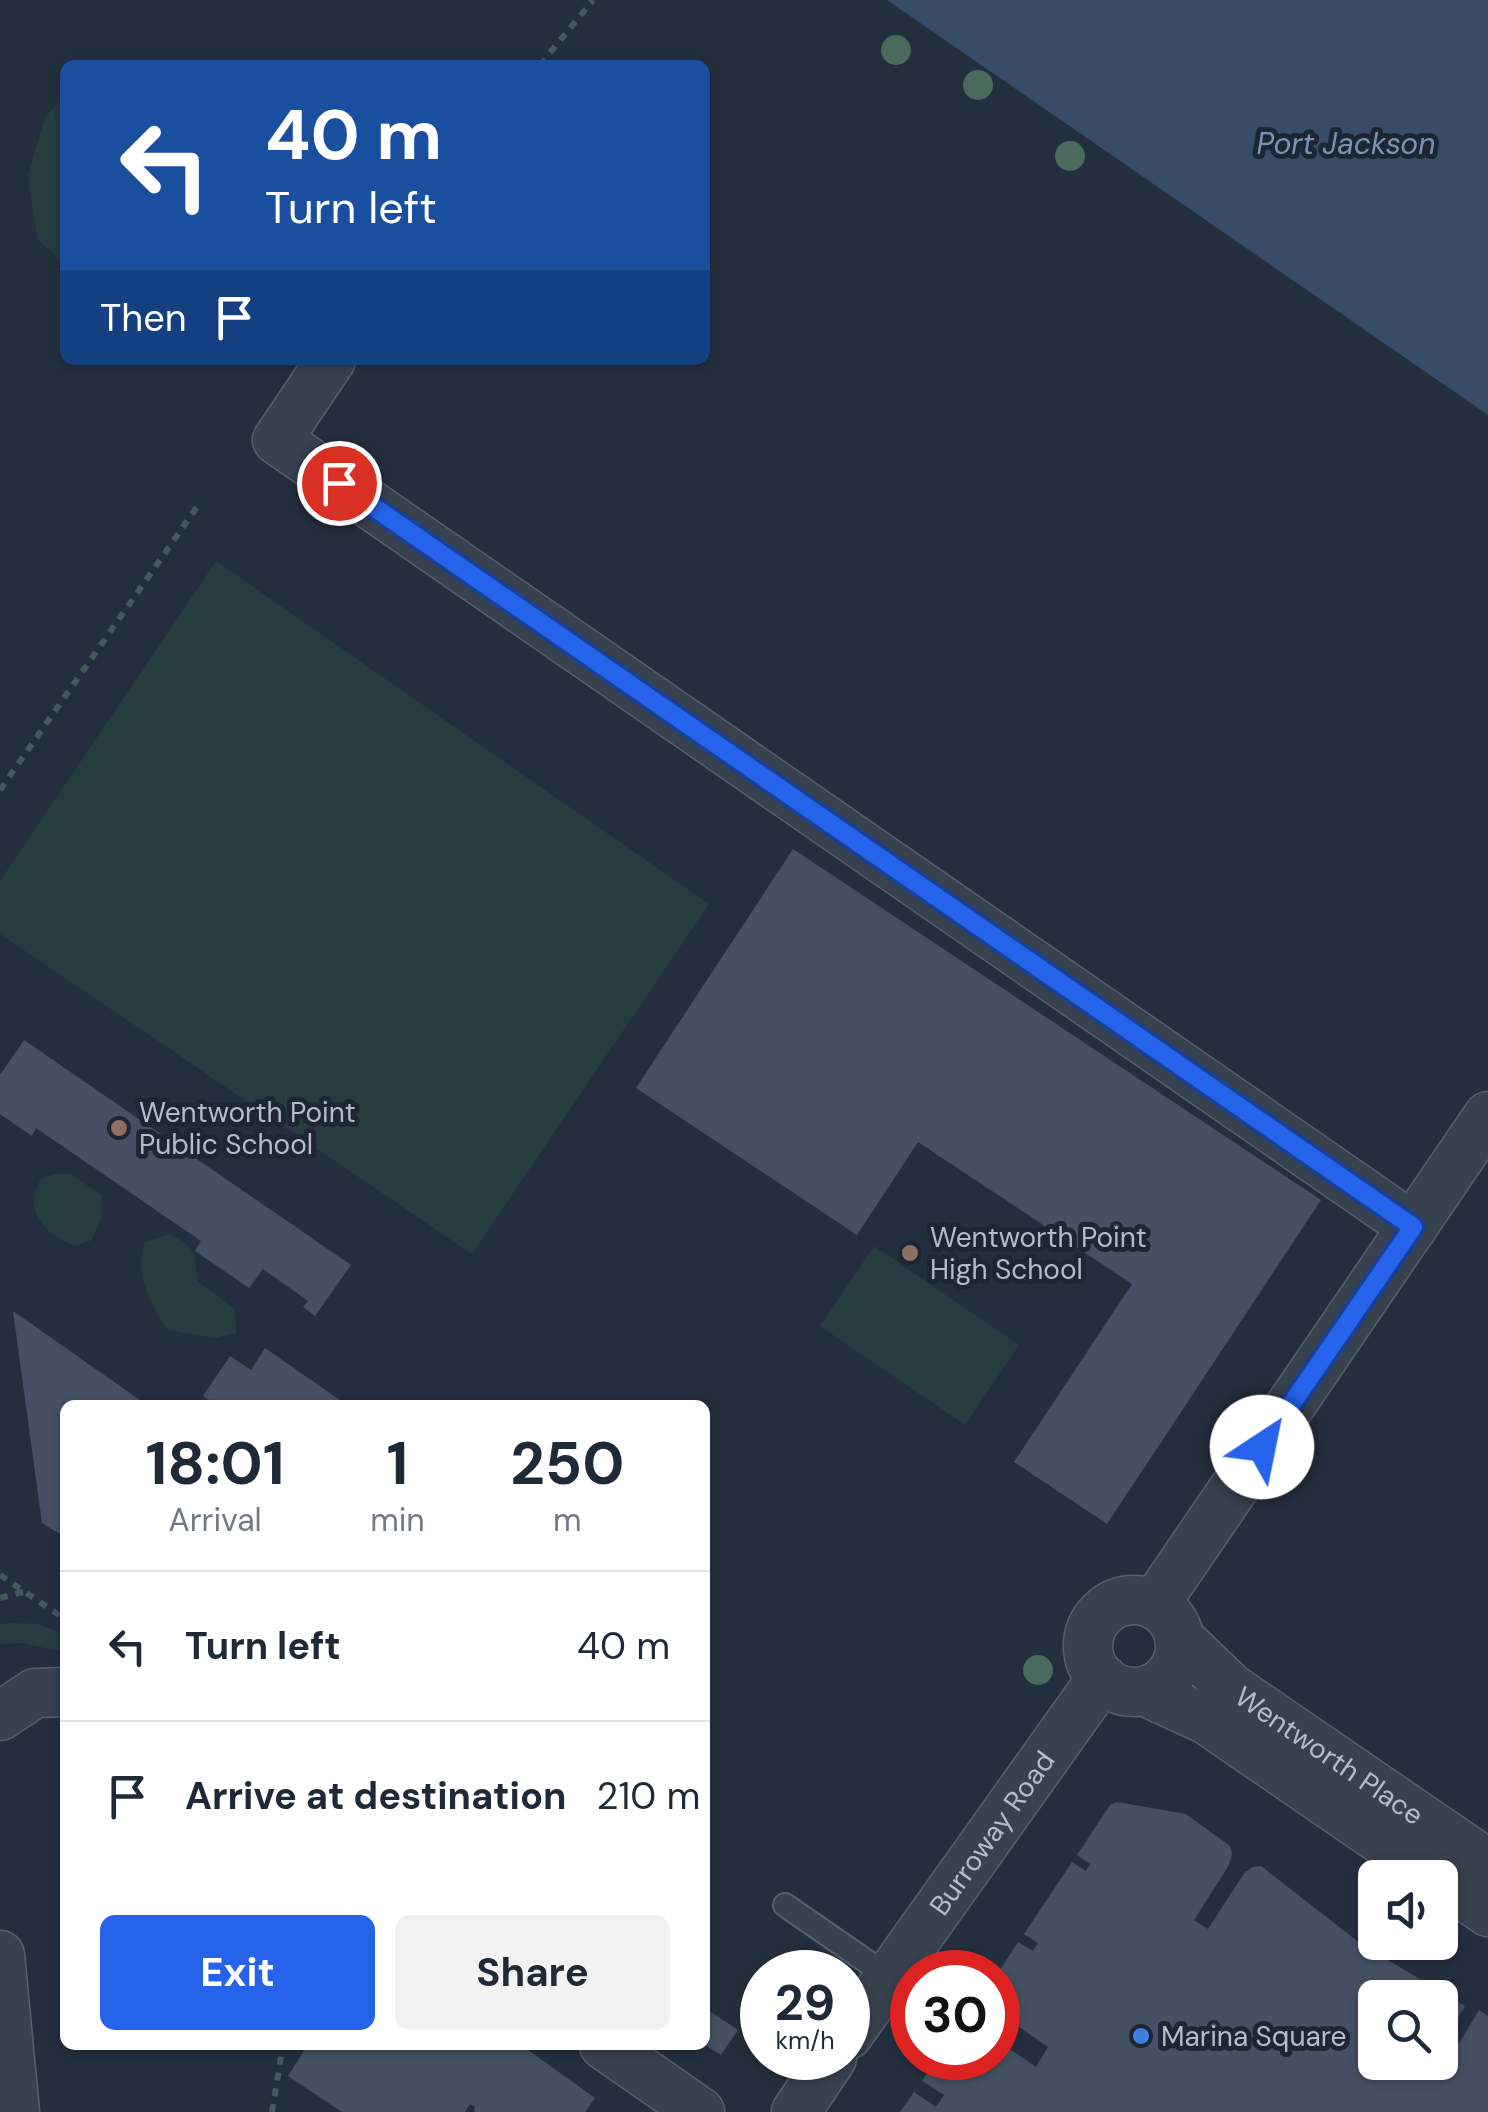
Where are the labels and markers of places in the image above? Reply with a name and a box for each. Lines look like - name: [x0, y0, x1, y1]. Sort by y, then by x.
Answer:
- pin: [297, 441, 382, 526]
- place label: Wentworth Point Public School: [139, 1094, 356, 1163]
- marker: Wentworth Point Public School: [108, 1117, 130, 1139]
- place label: Wentworth Point High School: [930, 1219, 1147, 1288]
- marker: Wentworth Point High School: [899, 1242, 921, 1264]
- place label: Marina Square: [1161, 2018, 1346, 2055]
- marker: Marina Square: [1130, 2025, 1152, 2047]

